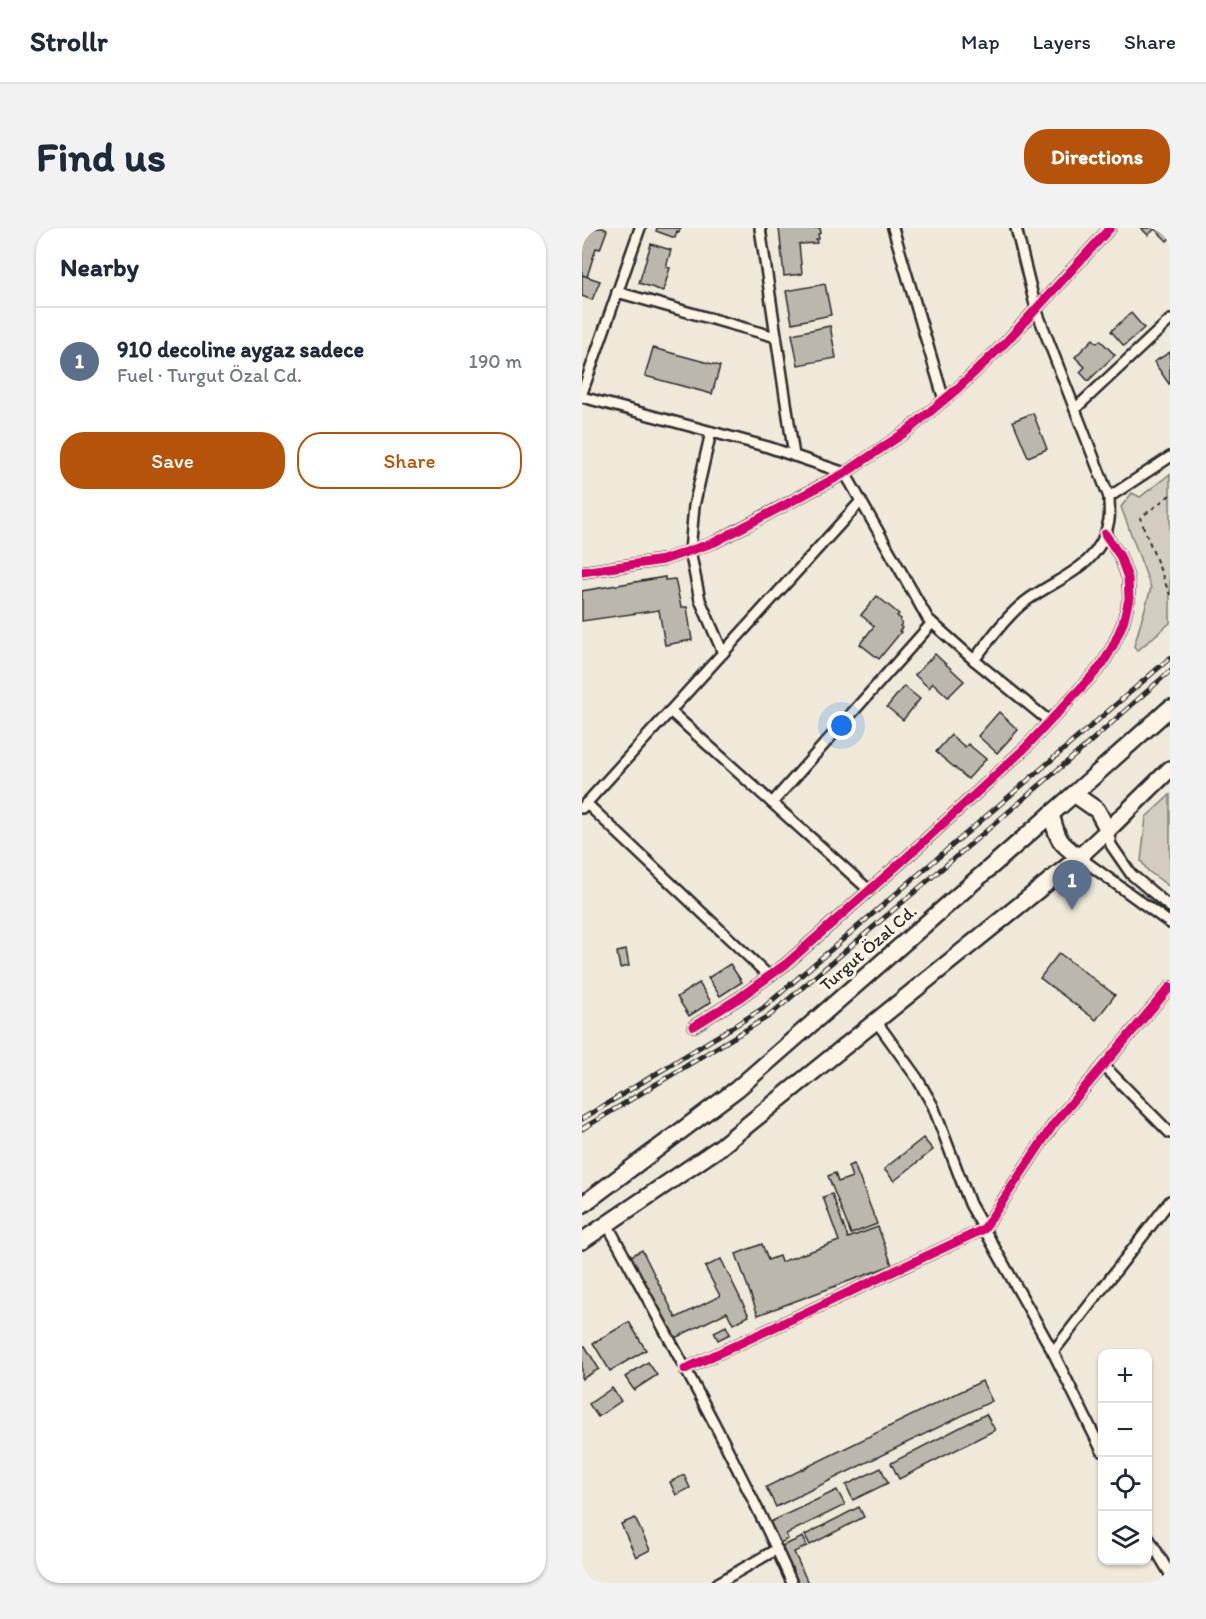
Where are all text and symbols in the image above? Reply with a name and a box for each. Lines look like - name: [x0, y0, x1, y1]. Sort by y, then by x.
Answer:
- text: Strollr: [30, 24, 108, 58]
- text: Map: [961, 29, 1000, 54]
- text: Layers: [1033, 29, 1091, 54]
- text: Share: [1124, 29, 1176, 54]
- button: Directions: [1024, 129, 1170, 184]
- text: Find us: [36, 131, 166, 182]
- text: Nearby: [60, 251, 139, 283]
- text: 910 decoline aygaz sadece: [117, 336, 364, 363]
- text: 1: [75, 349, 84, 373]
- text: 190 m: [469, 349, 522, 373]
- text: Fuel · Turgut Özal Cd.: [117, 363, 302, 387]
- button: Save: [60, 432, 285, 489]
- button: Share: [297, 432, 522, 489]
- your location: [827, 711, 856, 740]
- pin: 1: [1052, 860, 1092, 910]
- street label: Turgut Özal Cd.: [815, 900, 921, 996]
- map controls: [1098, 1349, 1152, 1565]
- button: +: [1098, 1349, 1152, 1403]
- button: −: [1098, 1403, 1152, 1457]
- button: locate: [1098, 1457, 1152, 1511]
- button: layers: [1098, 1511, 1152, 1565]

